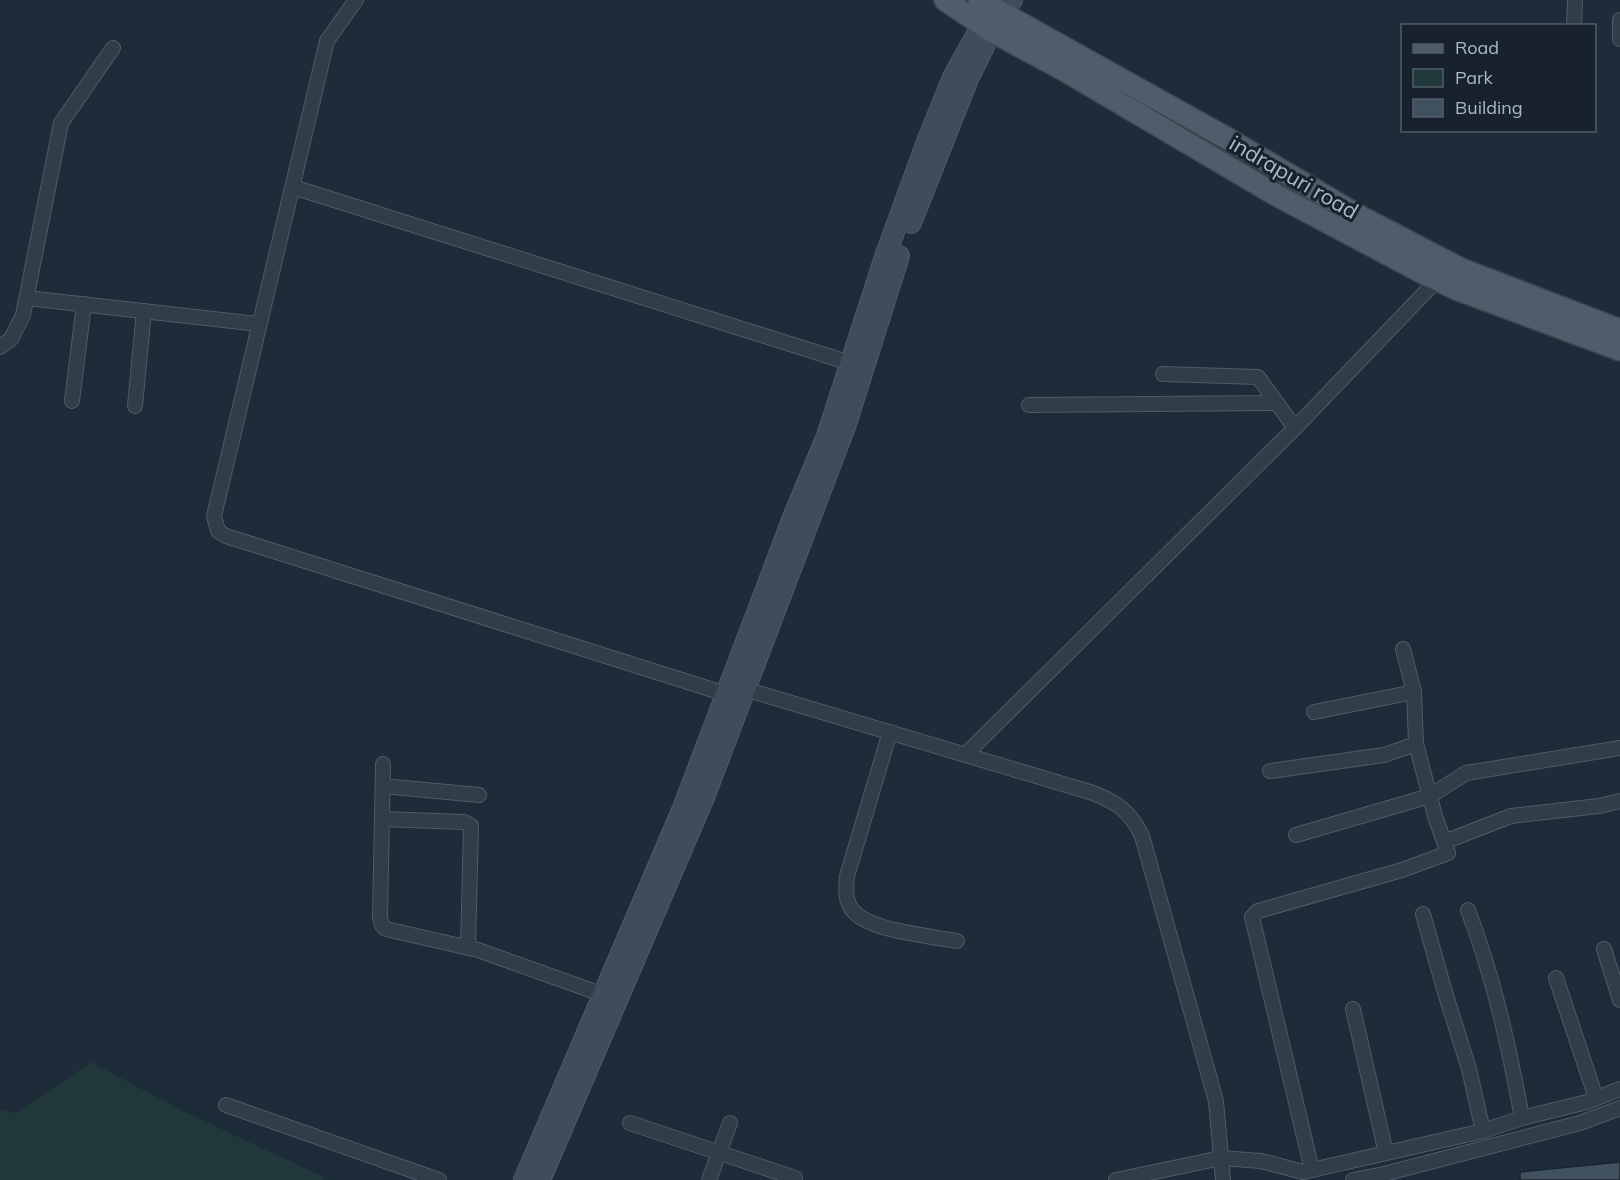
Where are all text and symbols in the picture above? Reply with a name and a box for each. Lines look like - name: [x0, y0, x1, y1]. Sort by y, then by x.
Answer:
- legend: [1401, 24, 1596, 132]
- text: Road: [1455, 36, 1499, 59]
- text: Park: [1455, 66, 1494, 89]
- text: Building: [1455, 96, 1523, 119]
- street label: indrapuri road: [1225, 129, 1363, 225]

